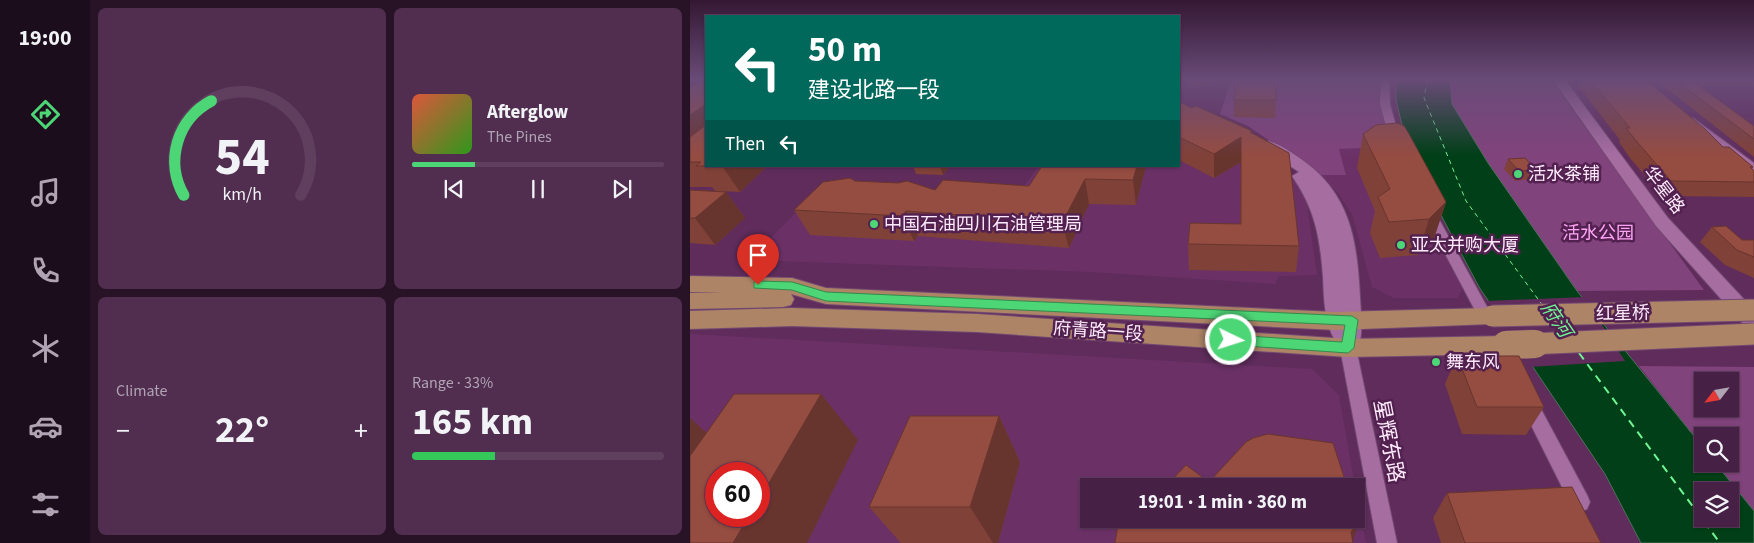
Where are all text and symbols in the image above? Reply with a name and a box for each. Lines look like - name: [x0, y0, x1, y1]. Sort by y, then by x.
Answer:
- text: 19:00: [18, 22, 72, 54]
- text: 50 m: [808, 25, 882, 75]
- icon: left: [725, 35, 790, 100]
- text: 建设北路一段: [808, 74, 940, 106]
- icon: directions: [28, 97, 63, 132]
- text: Afterglow: [487, 99, 568, 126]
- text: 54: [215, 121, 269, 195]
- text: The Pines: [487, 126, 552, 148]
- icon: left: [775, 130, 803, 158]
- text: Then: [725, 131, 765, 158]
- street label: 华星路: [1637, 161, 1690, 219]
- place label: 活水茶铺: [1528, 162, 1600, 187]
- marker: 活水茶铺: [1512, 168, 1524, 180]
- icon: music: [28, 175, 63, 210]
- icon: previous: [440, 175, 468, 203]
- icon: pause: [524, 175, 552, 203]
- icon: next: [608, 175, 636, 203]
- text: km/h: [222, 182, 262, 207]
- place label: 中国石油四川石油管理局: [884, 212, 1082, 237]
- marker: 中国石油四川石油管理局: [868, 218, 880, 230]
- park label: 活水公园: [1562, 221, 1634, 246]
- place label: 亚太并购大厦: [1411, 233, 1519, 258]
- pin: [737, 234, 779, 285]
- marker: 亚太并购大厦: [1395, 239, 1407, 251]
- icon: arrive: [744, 241, 772, 269]
- icon: phone: [28, 253, 63, 288]
- water label: 府河: [1534, 297, 1580, 346]
- street label: 红星桥: [1596, 301, 1650, 326]
- position arrow: [1204, 313, 1256, 365]
- street label: 府青路一段: [1052, 316, 1144, 347]
- icon: climate: [28, 331, 63, 366]
- place label: 舞东风: [1446, 350, 1500, 375]
- marker: 舞东风: [1430, 356, 1442, 368]
- text: Range · 33%: [412, 372, 493, 394]
- north arrow: [1694, 372, 1739, 418]
- map controls: [1694, 372, 1739, 527]
- text: Climate: [116, 380, 167, 402]
- text: 165 km: [412, 395, 533, 449]
- street label: 星辉东路: [1366, 397, 1412, 485]
- text: 22°: [215, 403, 269, 457]
- icon: car: [28, 409, 63, 444]
- text: −: [116, 411, 130, 451]
- text: +: [354, 411, 368, 451]
- button: search: [1694, 427, 1739, 472]
- speed limit sign: 60: [705, 462, 770, 527]
- button: layers: [1694, 482, 1739, 527]
- icon: filters: [28, 487, 63, 522]
- text: 19:01 · 1 min · 360 m: [1138, 489, 1307, 516]

